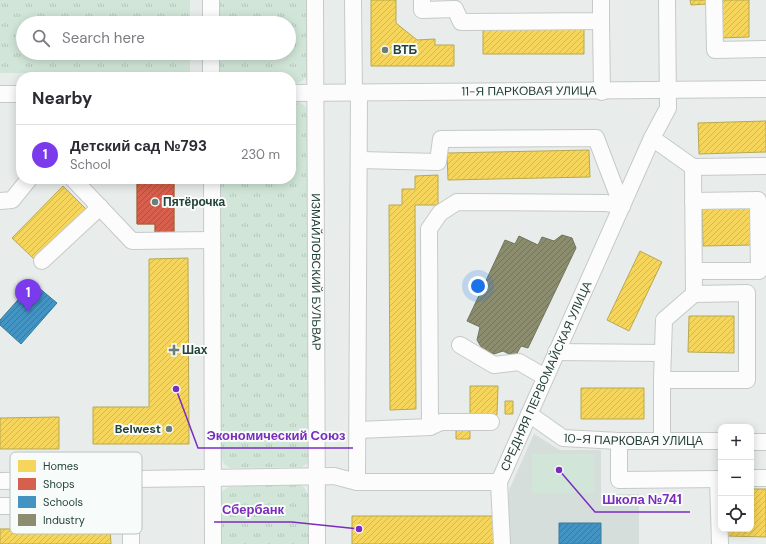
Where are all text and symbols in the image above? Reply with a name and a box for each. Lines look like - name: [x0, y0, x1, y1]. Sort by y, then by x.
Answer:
- search box: [16, 16, 296, 60]
- icon: search: [30, 27, 52, 49]
- text: Search here: [62, 28, 145, 48]
- place label: ВТБ: [393, 42, 418, 58]
- marker: ВТБ: [380, 45, 390, 55]
- street label: 11-Я ПАРКОВАЯ УЛИЦА: [461, 82, 596, 100]
- text: Nearby: [32, 87, 92, 109]
- text: Детский сад №793: [70, 136, 207, 156]
- text: 1: [43, 146, 47, 163]
- text: 230 m: [241, 146, 280, 163]
- text: School: [70, 156, 111, 173]
- street label: ИЗМАЙЛОВСКИЙ БУЛЬВАР: [308, 193, 324, 351]
- place label: Пятёрочка: [163, 194, 226, 210]
- marker: Пятёрочка: [150, 197, 160, 207]
- your location: [468, 276, 488, 296]
- street label: СРЕДНЯЯ ПЕРВОМАЙСКАЯ УЛИЦА: [497, 278, 595, 474]
- pin: 1: [15, 279, 41, 312]
- place label: Шах: [182, 342, 208, 358]
- marker: Шах: [169, 345, 179, 355]
- place label: Belwest: [115, 421, 161, 437]
- callout: Экономический Союз: [198, 423, 353, 448]
- marker: Belwest: [164, 424, 174, 434]
- map controls: [718, 424, 754, 532]
- button: +: [718, 424, 754, 460]
- text: Экономический Союз: [206, 427, 346, 444]
- street label: 10-Я ПАРКОВАЯ УЛИЦА: [563, 430, 703, 449]
- legend: [10, 452, 142, 534]
- text: Homes: [43, 459, 79, 473]
- button: −: [718, 460, 754, 496]
- text: Shops: [43, 477, 75, 491]
- callout: Школа №741: [595, 487, 690, 512]
- text: Школа №741: [602, 491, 682, 508]
- text: Schools: [43, 495, 83, 509]
- button: locate: [718, 496, 754, 532]
- callout: Сбербанк: [214, 497, 292, 522]
- text: Сбербанк: [222, 501, 285, 518]
- text: Industry: [43, 513, 85, 527]

